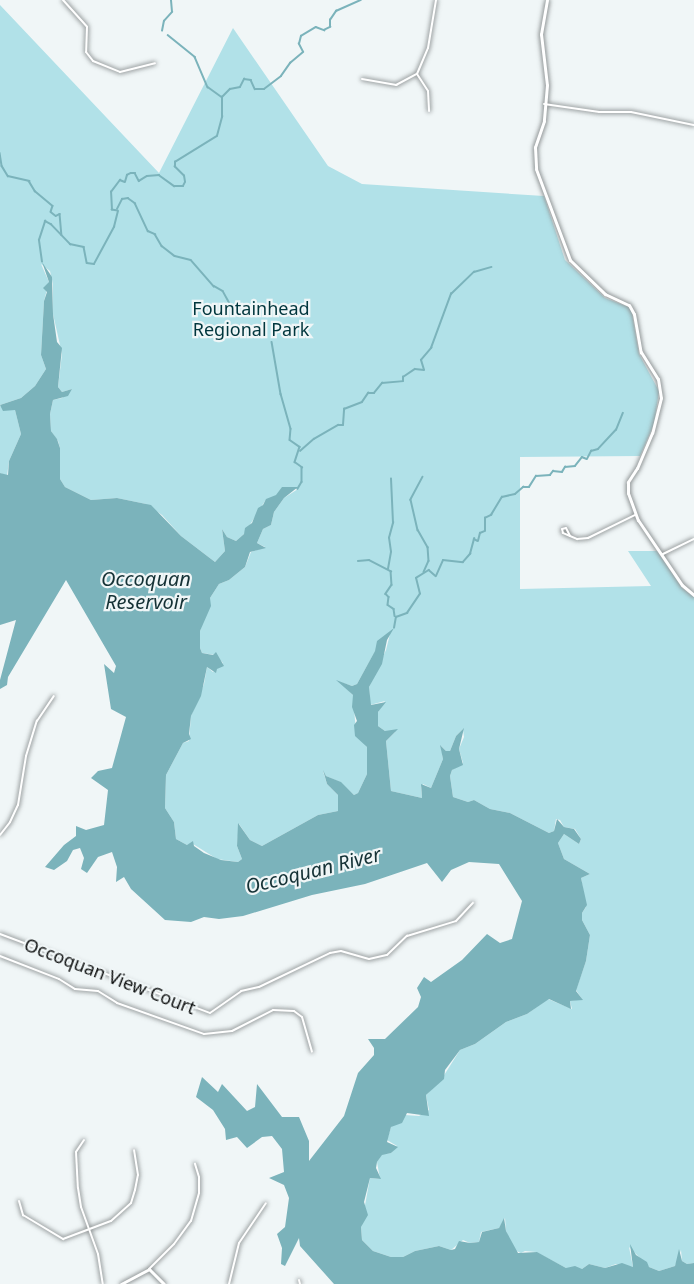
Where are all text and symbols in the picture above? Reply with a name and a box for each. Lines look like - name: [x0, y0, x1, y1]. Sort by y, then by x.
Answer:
- park label: Fountainhead Regional Park: [192, 298, 310, 340]
- water label: Occoquan Reservoir: [101, 567, 191, 614]
- water label: Occoquan River: [243, 842, 383, 898]
- street label: Occoquan View Court: [21, 933, 199, 1019]

